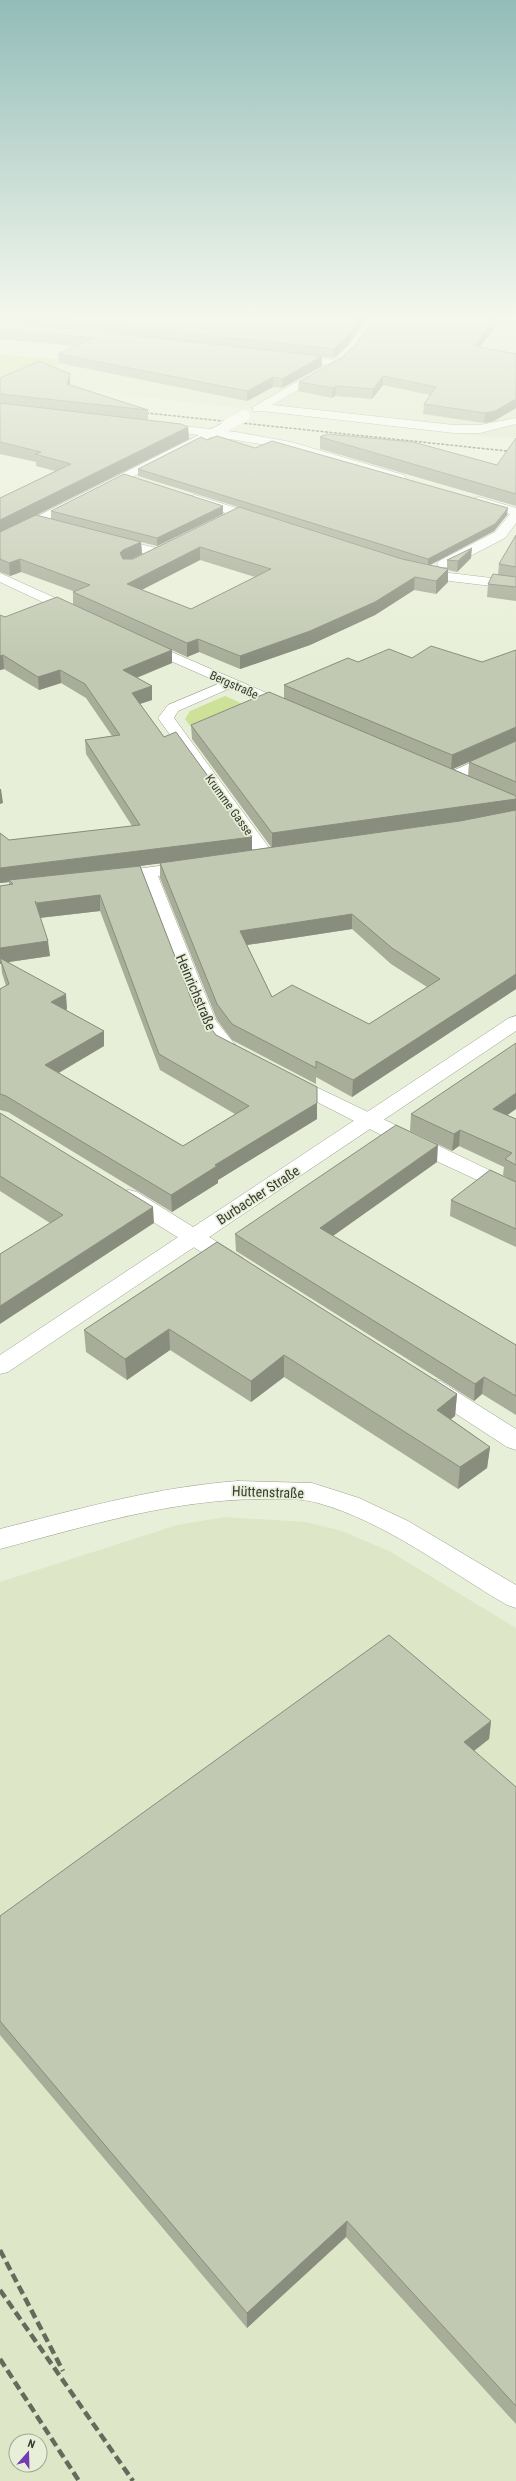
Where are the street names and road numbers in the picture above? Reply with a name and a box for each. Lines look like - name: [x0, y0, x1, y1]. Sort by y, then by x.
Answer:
- street label: Bergstraße: [208, 668, 261, 702]
- street label: Krumme Gasse: [202, 772, 256, 838]
- street label: Heinrichstraße: [173, 952, 219, 1033]
- street label: Burbacher Straße: [214, 1162, 303, 1228]
- street label: Hüttenstraße: [232, 1483, 305, 1501]

